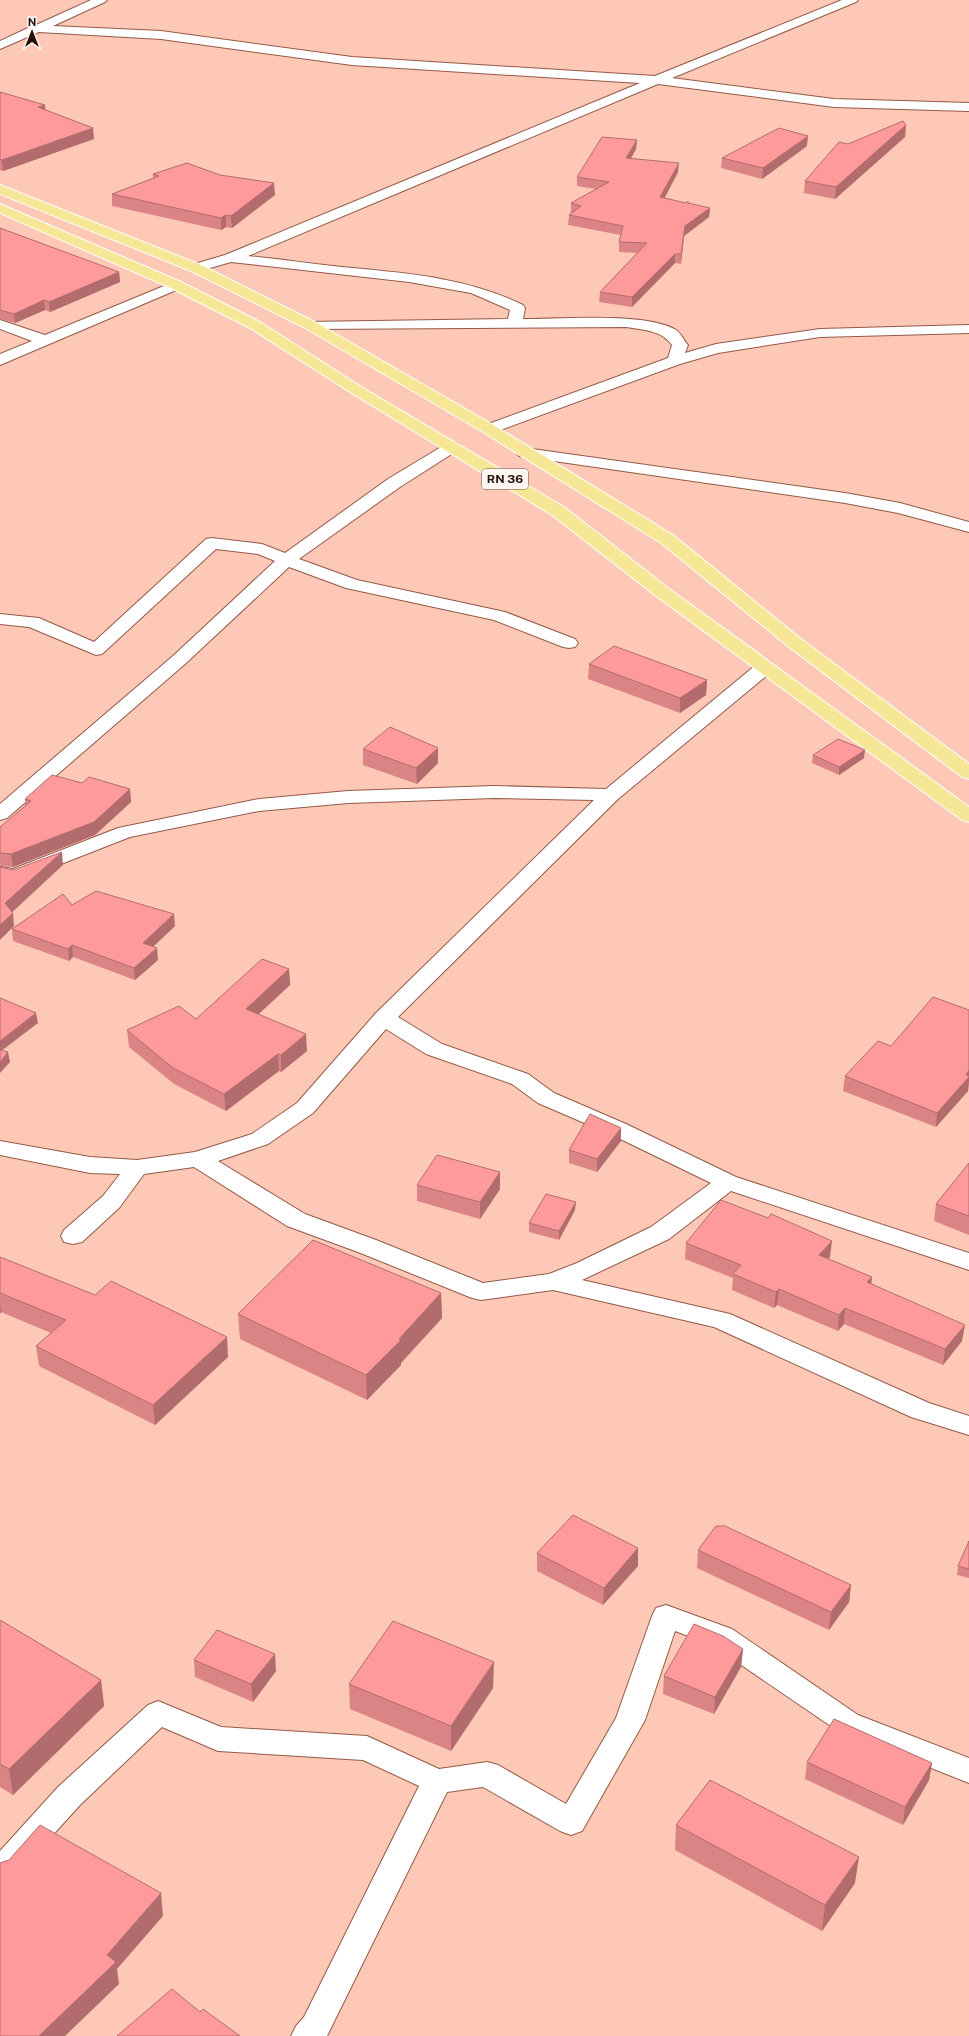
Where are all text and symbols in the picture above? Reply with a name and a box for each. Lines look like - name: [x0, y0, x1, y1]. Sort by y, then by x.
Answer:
- north arrow: [12, 12, 52, 52]
- text: N: [28, 16, 36, 28]
- road number: RN 36: [482, 469, 528, 489]

